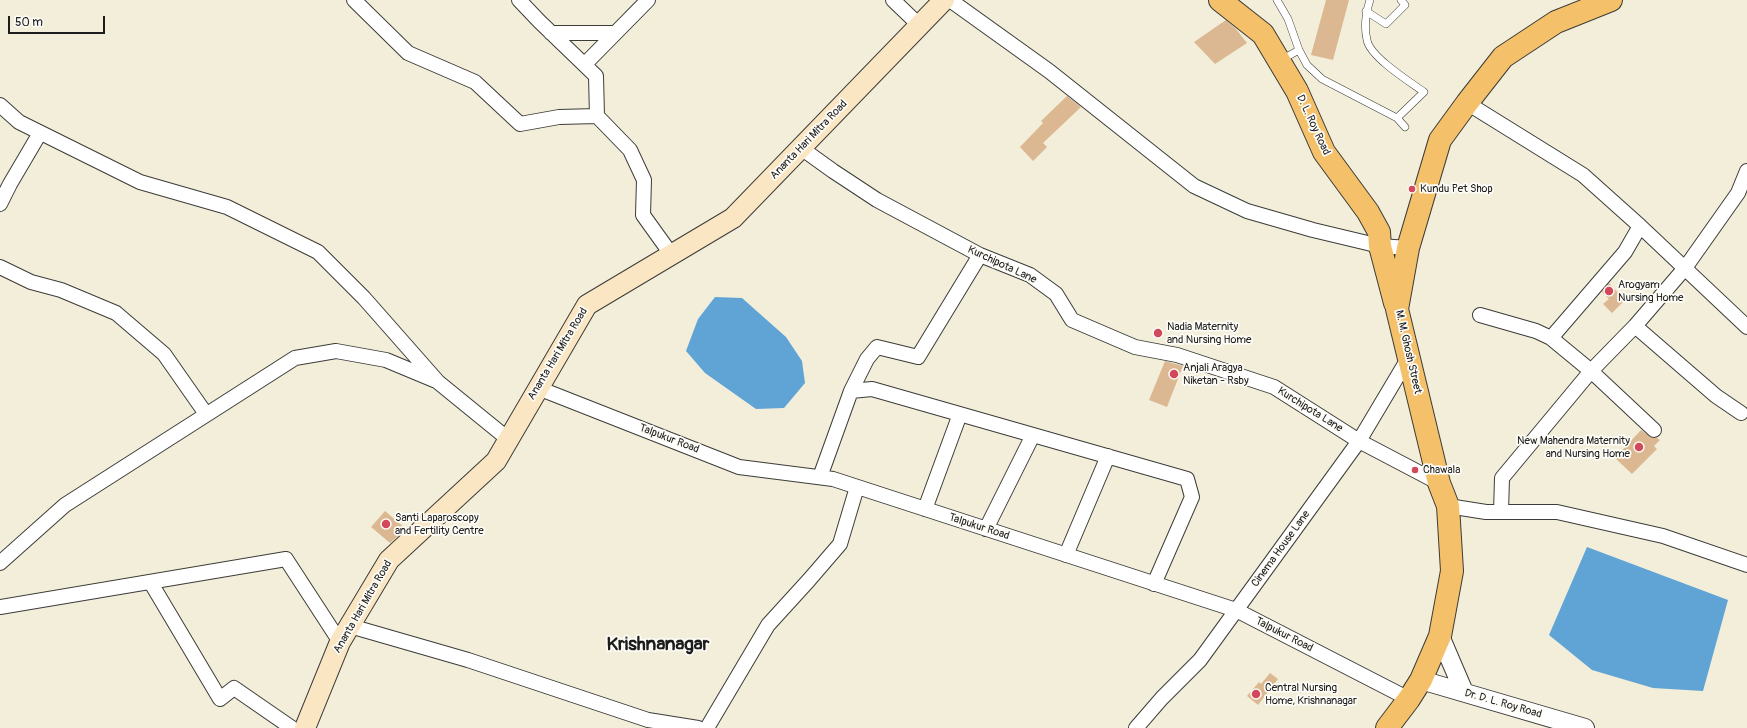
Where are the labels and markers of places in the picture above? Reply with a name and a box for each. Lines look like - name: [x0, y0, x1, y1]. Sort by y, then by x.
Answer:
- place label: Kundu Pet Shop: [1420, 182, 1493, 196]
- marker: Kundu Pet Shop: [1407, 184, 1417, 194]
- place label: Arogyam Nursing Home: [1618, 278, 1684, 304]
- marker: Arogyam Nursing Home: [1603, 285, 1615, 297]
- place label: Nadia Maternity and Nursing Home: [1167, 320, 1251, 346]
- marker: Nadia Maternity and Nursing Home: [1152, 327, 1164, 339]
- place label: Anjali Aragya Niketan - Rsby: [1183, 361, 1249, 387]
- marker: Anjali Aragya Niketan - Rsby: [1168, 368, 1180, 380]
- place label: New Mahendra Maternity and Nursing Home: [1517, 434, 1630, 460]
- marker: New Mahendra Maternity and Nursing Home: [1633, 441, 1645, 453]
- place label: Chawala: [1423, 463, 1460, 477]
- marker: Chawala: [1410, 465, 1420, 475]
- place label: Santi Laparoscopy and Fertility Centre: [395, 511, 484, 537]
- marker: Santi Laparoscopy and Fertility Centre: [380, 518, 392, 530]
- place label: Central Nursing Home, Krishnanagar: [1265, 681, 1357, 707]
- marker: Central Nursing Home, Krishnanagar: [1250, 688, 1262, 700]

